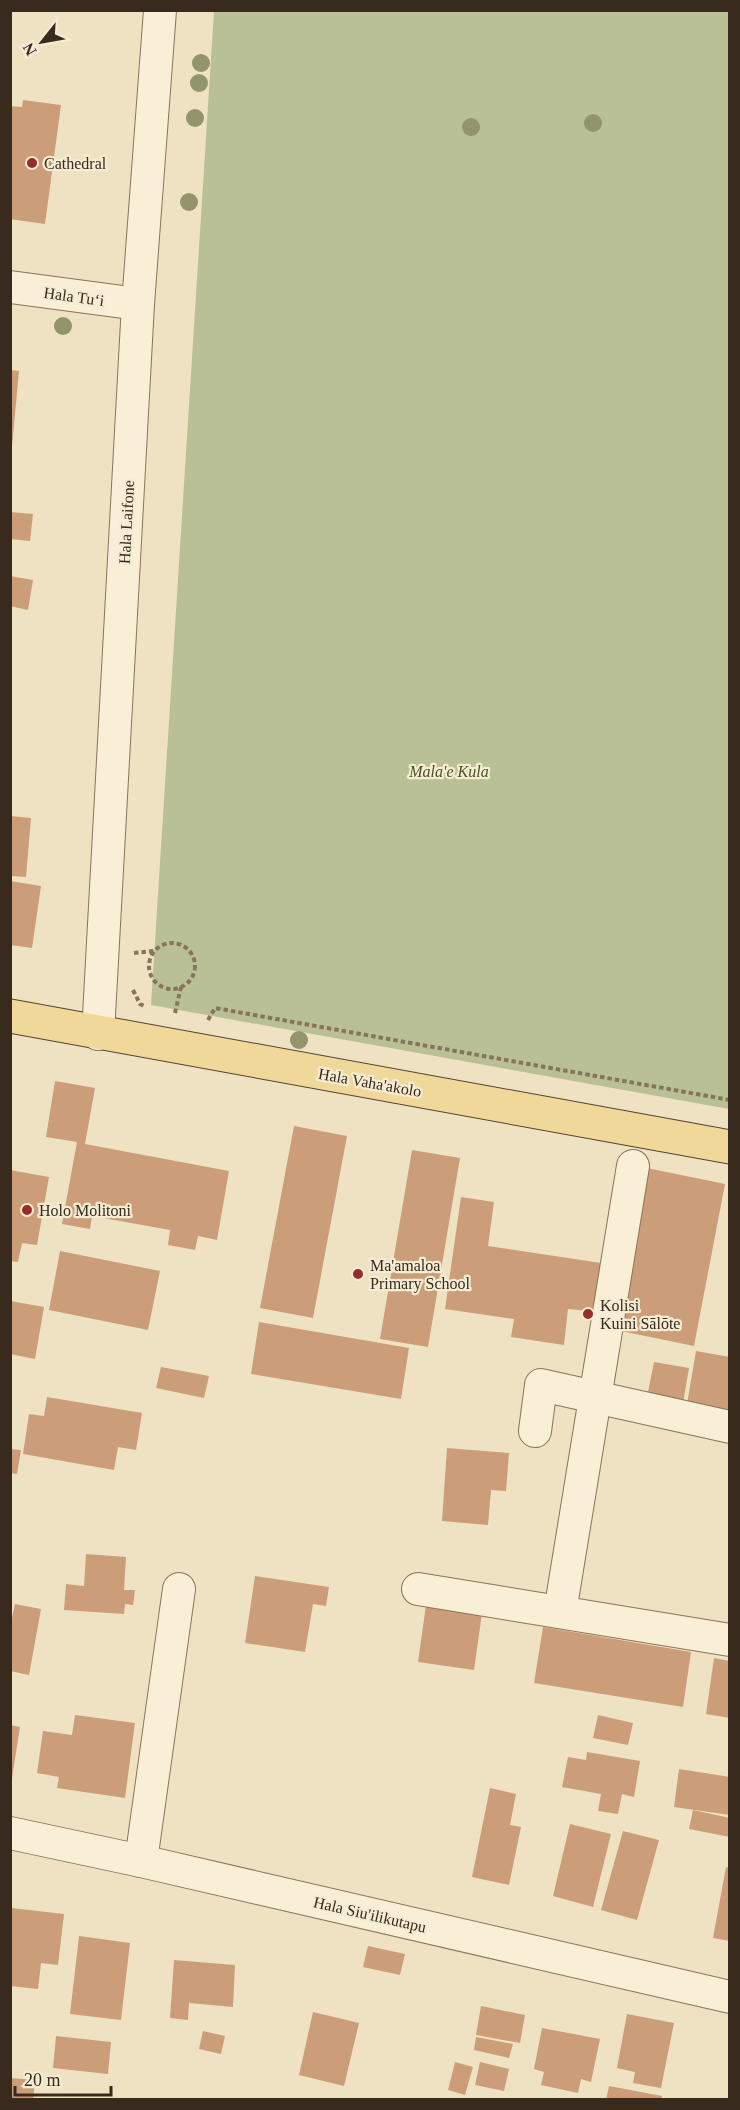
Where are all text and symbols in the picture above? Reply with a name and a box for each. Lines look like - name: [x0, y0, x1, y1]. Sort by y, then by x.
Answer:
- north arrow: [12, 12, 72, 72]
- text: N: [19, 40, 40, 59]
- place label: Cathedral: [44, 155, 107, 172]
- marker: Cathedral: [25, 156, 39, 170]
- street label: Hala Tuʻi: [43, 284, 106, 309]
- street label: Hala Laifone: [116, 480, 137, 564]
- park label: Mala'e Kula: [408, 763, 489, 780]
- street label: Hala Vaha'akolo: [317, 1065, 423, 1100]
- place label: Holo Molitoni: [39, 1202, 132, 1219]
- marker: Holo Molitoni: [20, 1203, 34, 1217]
- place label: Ma'amaloa Primary School: [370, 1257, 471, 1293]
- marker: Ma'amaloa Primary School: [351, 1267, 365, 1281]
- place label: Kolisi Kuini Sālōte: [600, 1297, 680, 1332]
- marker: Kolisi Kuini Sālōte: [581, 1307, 595, 1321]
- street label: Hala Siu'ilikutapu: [312, 1893, 428, 1937]
- scale bar: [15, 2059, 111, 2097]
- text: 20 m: [24, 2070, 61, 2090]

